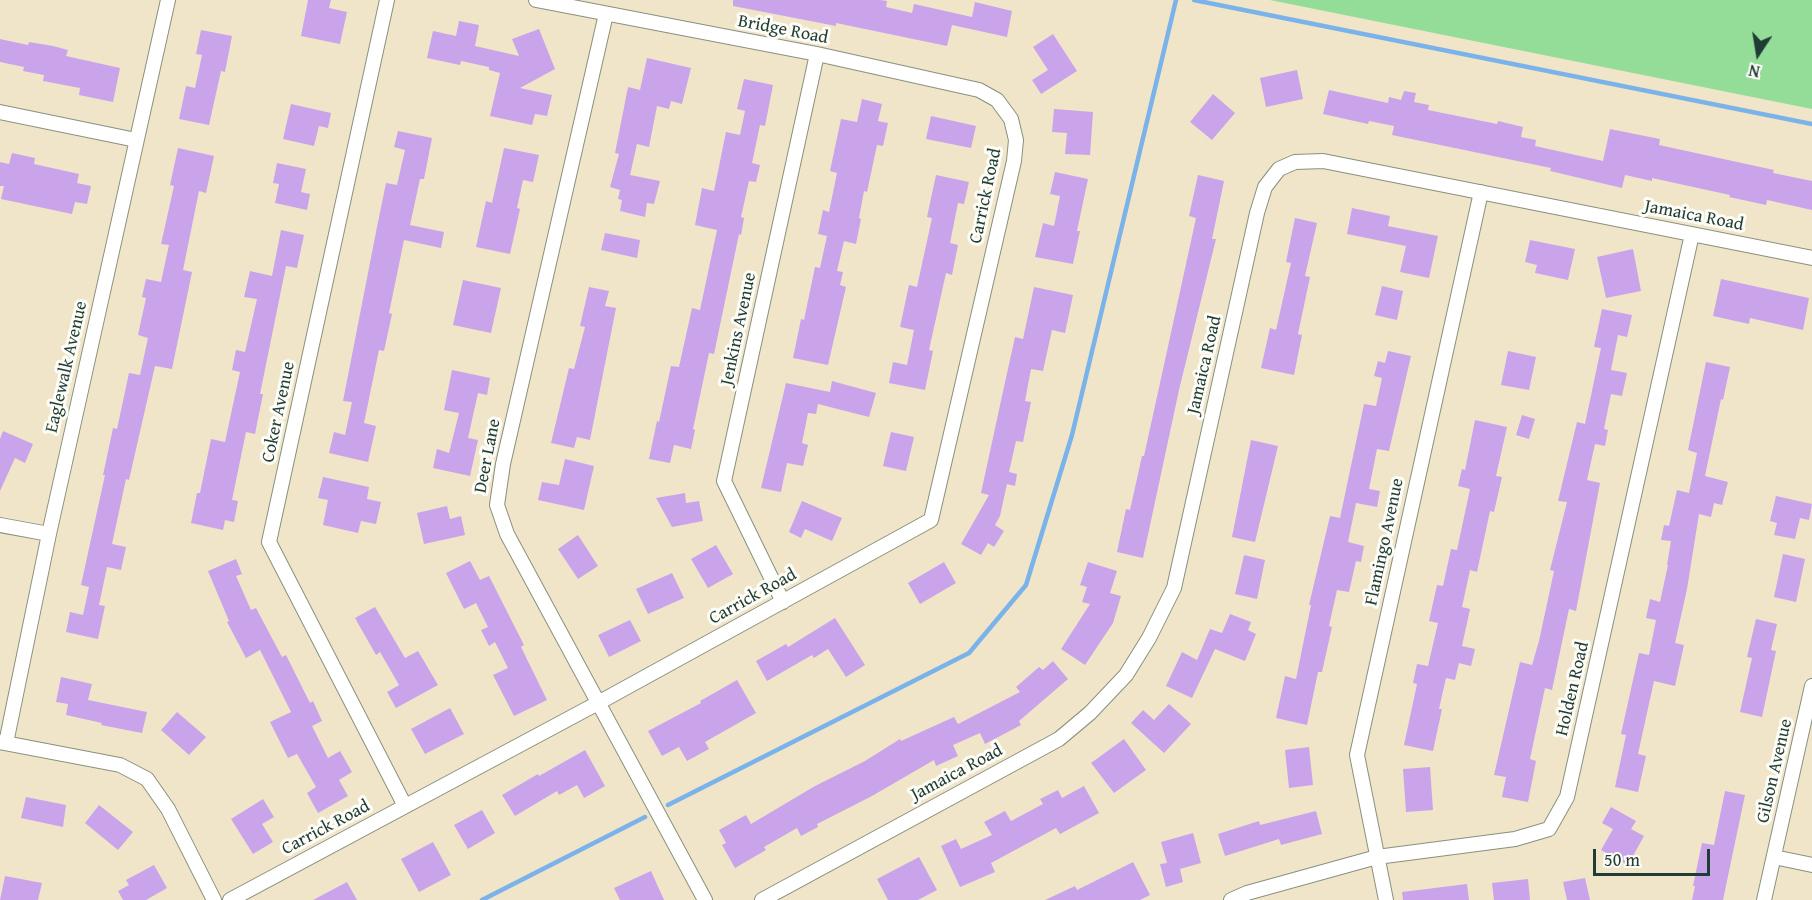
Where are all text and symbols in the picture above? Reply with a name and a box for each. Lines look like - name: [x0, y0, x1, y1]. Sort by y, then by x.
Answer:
- street label: Bridge Road: [736, 11, 830, 49]
- north arrow: [1728, 24, 1788, 84]
- text: N: [1747, 59, 1762, 84]
- street label: Carrick Road: [965, 146, 1007, 246]
- street label: Jamaica Road: [1643, 196, 1745, 236]
- street label: Jenkins Avenue: [716, 271, 762, 387]
- street label: Eaglewalk Avenue: [41, 299, 93, 435]
- street label: Jamaica Road: [1183, 314, 1227, 416]
- street label: Coker Avenue: [258, 359, 300, 465]
- street label: Deer Lane: [470, 417, 506, 495]
- street label: Flamingo Avenue: [1361, 476, 1409, 608]
- street label: Carrick Road: [705, 564, 801, 630]
- street label: Holden Road: [1552, 640, 1594, 738]
- street label: Gilson Avenue: [1753, 717, 1797, 825]
- street label: Jamaica Road: [908, 740, 1006, 806]
- street label: Carrick Road: [278, 796, 374, 860]
- scale bar: [1596, 837, 1713, 875]
- text: 50 m: [1604, 846, 1640, 873]

